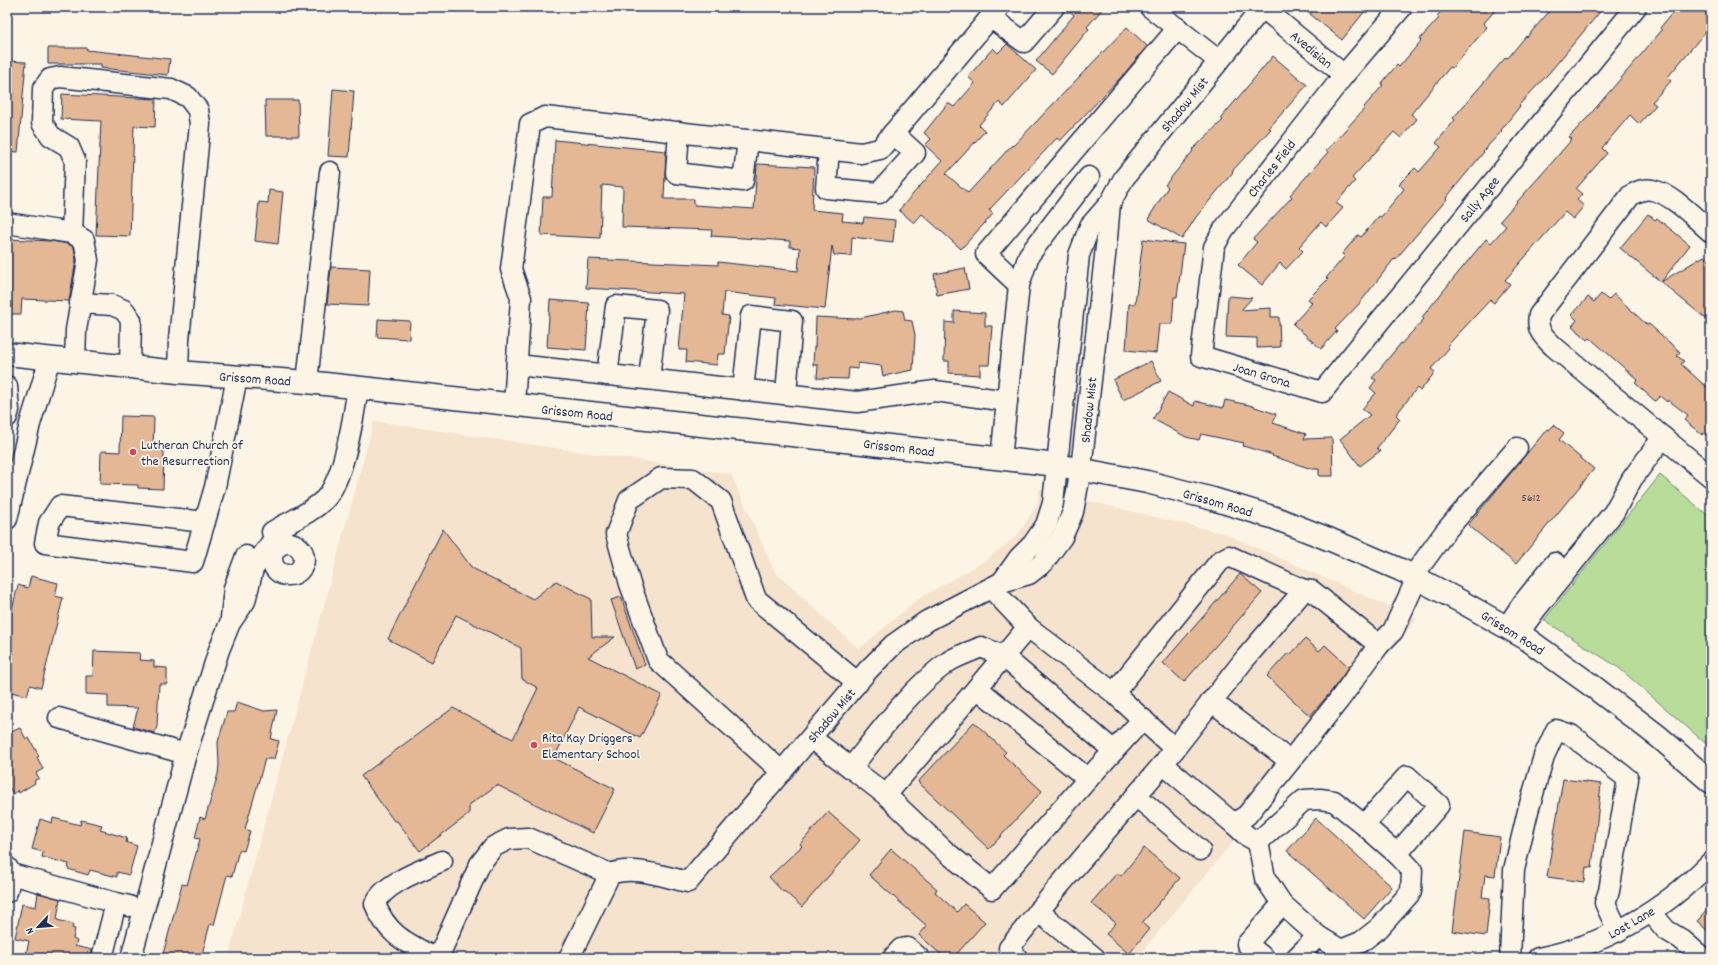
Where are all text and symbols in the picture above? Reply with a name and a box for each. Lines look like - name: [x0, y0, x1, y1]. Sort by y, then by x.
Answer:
- street label: Avedisian: [1285, 27, 1336, 74]
- street label: Shadow Mist: [1157, 73, 1214, 137]
- street label: Charles Field: [1244, 136, 1302, 202]
- street label: Sally Agee: [1456, 173, 1505, 228]
- street label: Joan Grona: [1230, 358, 1293, 394]
- street label: Grissom Road: [218, 368, 291, 392]
- street label: Shadow Mist: [1077, 376, 1103, 444]
- street label: Grissom Road: [540, 400, 614, 428]
- street label: Grissom Road: [862, 435, 936, 463]
- place label: Lutheran Church of the Resurrection: [141, 436, 244, 472]
- marker: Lutheran Church of the Resurrection: [128, 447, 138, 457]
- street label: Grissom Road: [1180, 484, 1255, 523]
- house number: 5612: [1521, 490, 1541, 507]
- street label: Grissom Road: [1476, 606, 1548, 661]
- street label: Shadow Mist: [804, 685, 861, 748]
- place label: Rita Kay Driggers Elementary School: [542, 729, 641, 765]
- marker: Rita Kay Driggers Elementary School: [529, 740, 539, 750]
- street label: Lost Lane: [1605, 902, 1659, 945]
- north arrow: [18, 907, 58, 947]
- text: N: [22, 924, 39, 936]

